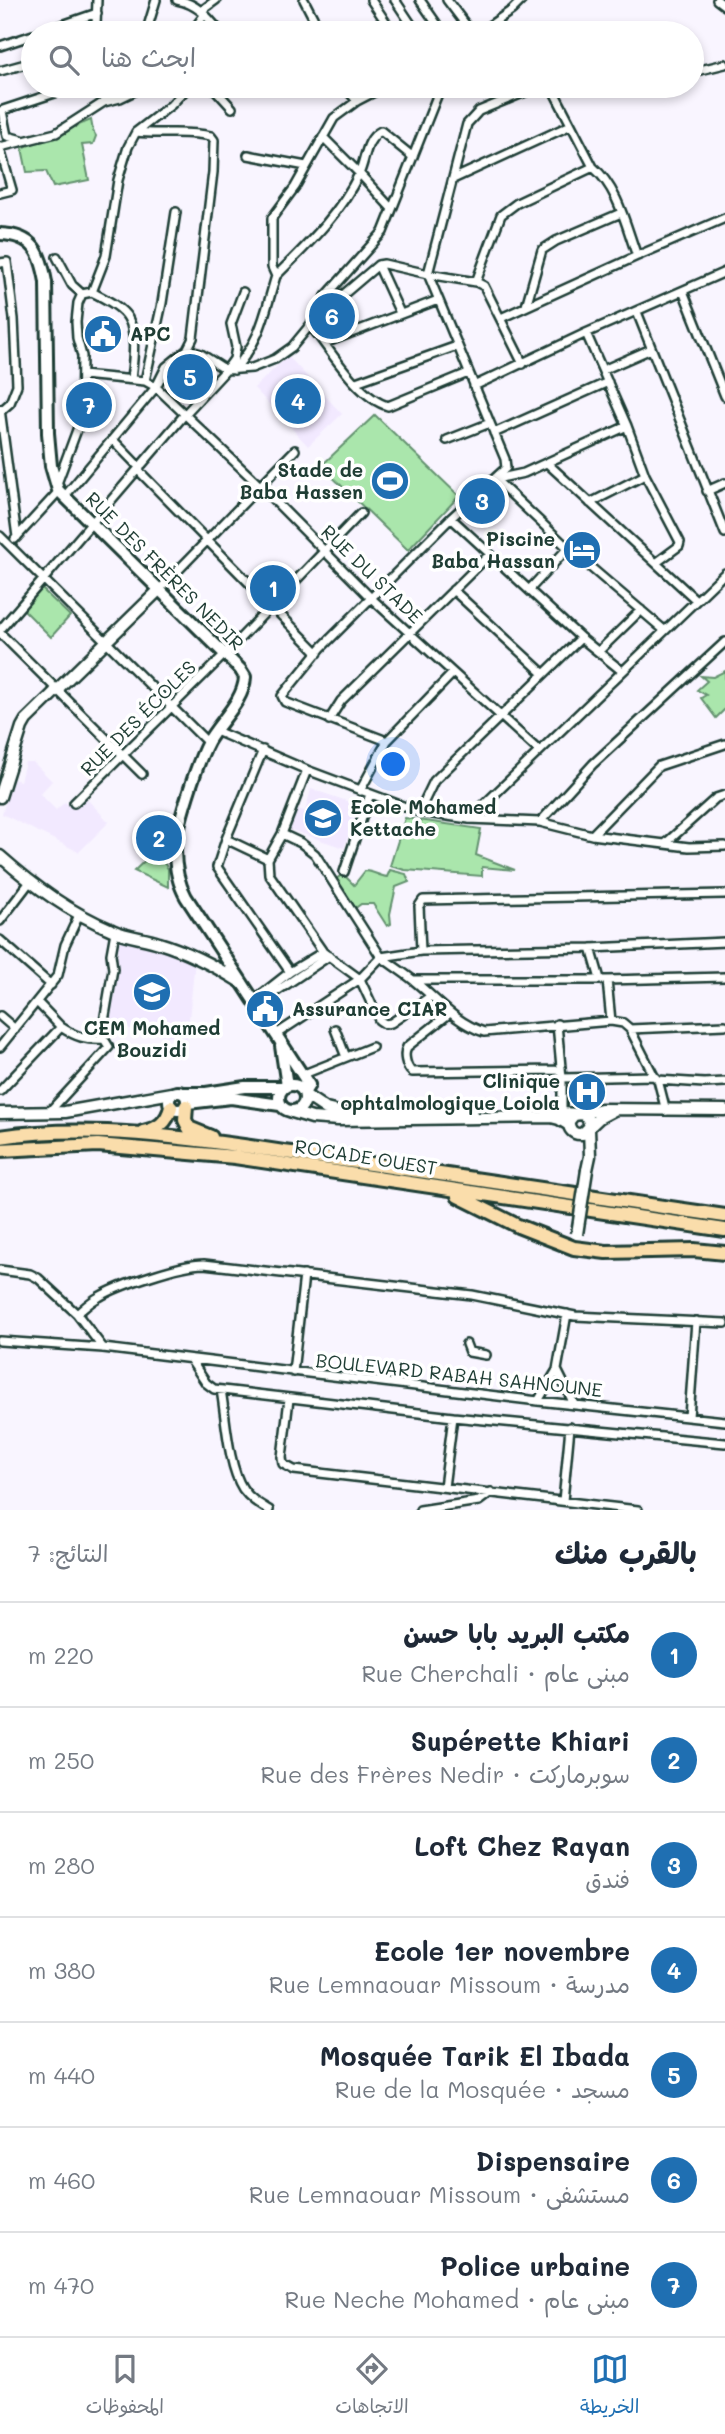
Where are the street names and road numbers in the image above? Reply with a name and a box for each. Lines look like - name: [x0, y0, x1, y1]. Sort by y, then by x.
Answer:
- street label: RUE DES FRÈRES NEDIR: [81, 486, 250, 655]
- street label: RUE DU STADE: [316, 519, 429, 629]
- street label: RUE DES ÉCOLES: [74, 654, 201, 781]
- street label: ROCADE OUEST: [293, 1133, 439, 1180]
- street label: BOULEVARD RABAH SAHNOUNE: [314, 1347, 604, 1402]

